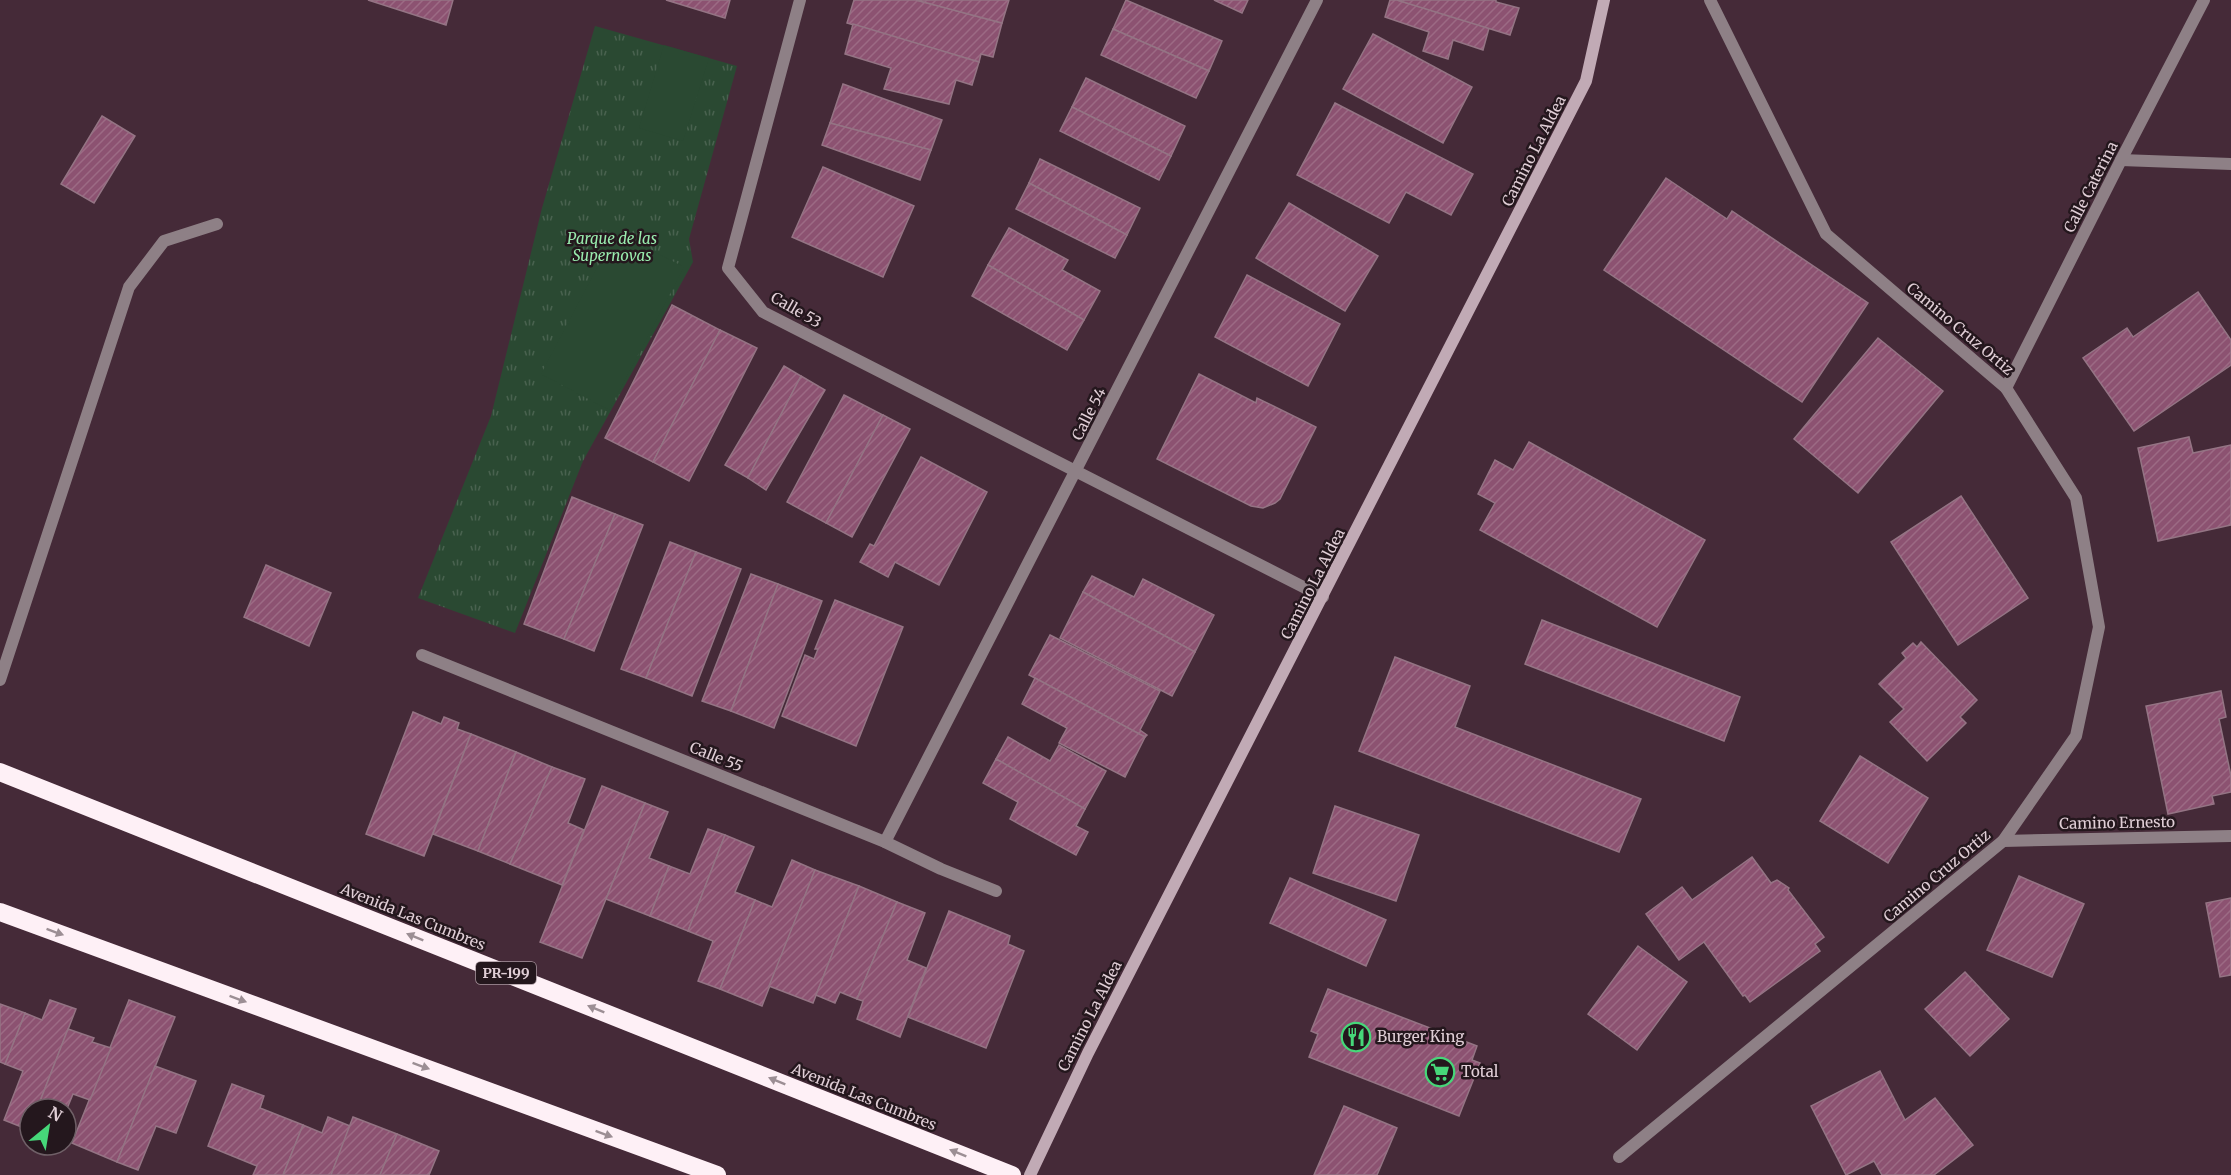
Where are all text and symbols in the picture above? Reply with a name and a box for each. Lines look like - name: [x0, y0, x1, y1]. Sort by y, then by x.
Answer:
- street label: Camino La Aldea: [1497, 92, 1570, 209]
- street label: Calle Caterina: [2059, 138, 2122, 235]
- park label: Parque de las Supernovas: [567, 229, 657, 265]
- street label: Camino Cruz Ortiz: [1903, 278, 2018, 379]
- street label: Calle 53: [768, 287, 825, 332]
- street label: Calle 54: [1067, 384, 1110, 443]
- street label: Camino La Aldea: [1276, 525, 1349, 642]
- street label: Calle 55: [687, 737, 745, 776]
- street label: Camino Ernesto: [2059, 812, 2175, 833]
- street label: Camino Cruz Ortiz: [1879, 825, 1994, 926]
- street label: Avenida Las Cumbres: [337, 878, 488, 954]
- one-way arrow: [46, 928, 64, 937]
- one-way arrow: [405, 932, 423, 942]
- street label: Camino La Aldea: [1053, 957, 1126, 1074]
- road number: PR-199: [476, 962, 536, 984]
- one-way arrow: [229, 995, 247, 1005]
- one-way arrow: [587, 1004, 605, 1013]
- restaurant icon: Burger King: [1340, 1021, 1372, 1053]
- place label: Burger King: [1377, 1027, 1464, 1046]
- supermarket icon: Total: [1424, 1056, 1456, 1088]
- street label: Avenida Las Cumbres: [788, 1058, 939, 1134]
- one-way arrow: [412, 1062, 430, 1072]
- place label: Total: [1461, 1062, 1499, 1081]
- one-way arrow: [768, 1076, 786, 1085]
- north arrow: [18, 1097, 78, 1157]
- text: N: [45, 1102, 66, 1126]
- one-way arrow: [595, 1129, 613, 1139]
- one-way arrow: [949, 1148, 967, 1157]

